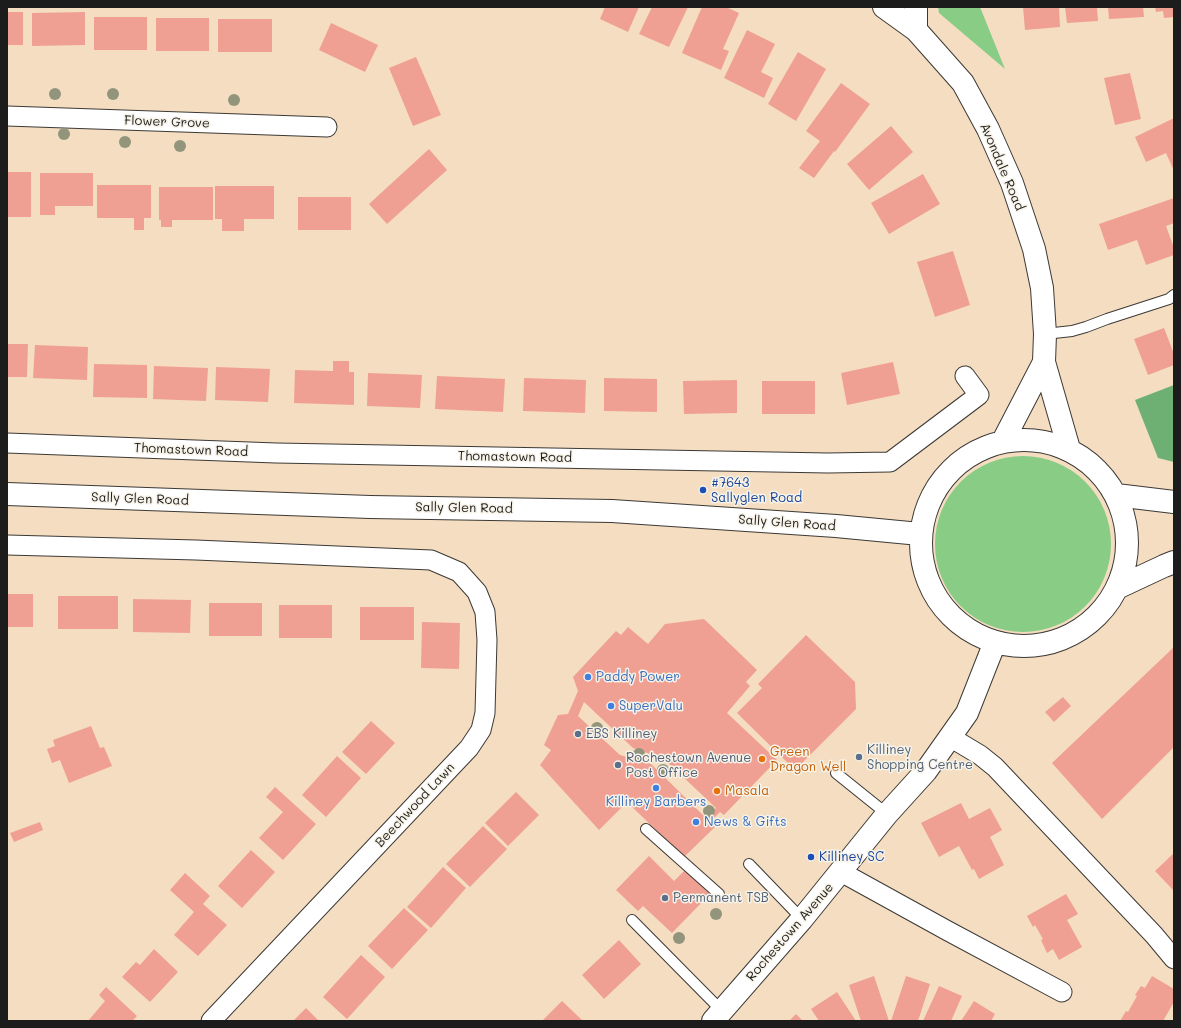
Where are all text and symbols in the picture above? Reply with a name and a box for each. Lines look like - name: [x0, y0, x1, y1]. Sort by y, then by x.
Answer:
- street label: Flower Grove: [124, 113, 210, 131]
- street label: Avondale Road: [977, 121, 1027, 213]
- street label: Thomastown Road: [134, 440, 248, 460]
- street label: Thomastown Road: [458, 448, 572, 466]
- place label: #7643 Sallyglen Road: [711, 475, 802, 506]
- marker: #7643 Sallyglen Road: [698, 485, 708, 495]
- street label: Sally Glen Road: [91, 490, 189, 508]
- street label: Sally Glen Road: [415, 499, 513, 517]
- street label: Sally Glen Road: [738, 512, 836, 534]
- place label: Paddy Power: [596, 669, 680, 685]
- marker: Paddy Power: [583, 672, 593, 682]
- place label: SuperValu: [619, 698, 683, 714]
- marker: SuperValu: [606, 701, 616, 711]
- place label: EBS Killiney: [586, 726, 657, 742]
- marker: EBS Killiney: [573, 729, 583, 739]
- place label: Killiney Shopping Centre: [867, 742, 973, 773]
- place label: Green Dragon Well: [770, 744, 846, 775]
- place label: Rochestown Avenue Post Office: [626, 750, 751, 781]
- marker: Killiney Shopping Centre: [854, 752, 864, 762]
- marker: Green Dragon Well: [757, 754, 767, 764]
- street label: Beechwood Lawn: [372, 760, 458, 850]
- marker: Rochestown Avenue Post Office: [613, 760, 623, 770]
- marker: Killiney Barbers: [651, 783, 661, 793]
- place label: Masala: [725, 783, 769, 799]
- marker: Masala: [712, 786, 722, 796]
- place label: Killiney Barbers: [606, 794, 706, 810]
- place label: News & Gifts: [704, 814, 786, 830]
- marker: News & Gifts: [691, 817, 701, 827]
- place label: Killiney SC: [819, 849, 884, 865]
- marker: Killiney SC: [806, 852, 816, 862]
- street label: Rochestown Avenue: [743, 880, 837, 984]
- place label: Permanent TSB: [673, 890, 769, 906]
- marker: Permanent TSB: [660, 893, 670, 903]

